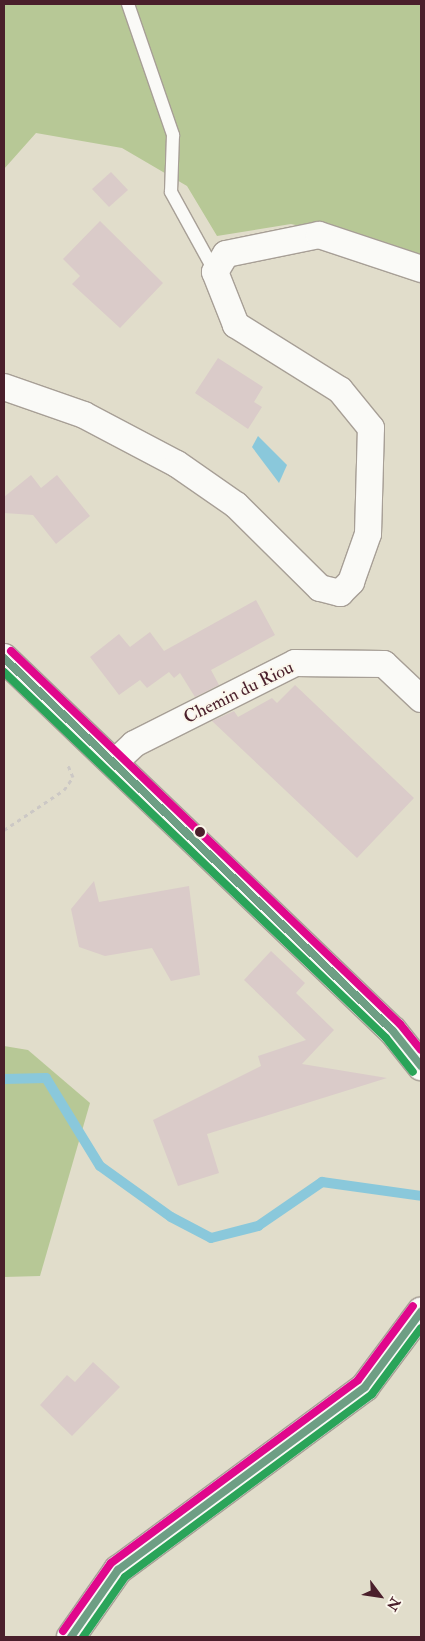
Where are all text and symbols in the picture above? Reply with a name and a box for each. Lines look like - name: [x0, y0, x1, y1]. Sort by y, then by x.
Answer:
- street label: Chemin du Riou: [181, 657, 297, 729]
- unlabelled marker: [195, 827, 205, 837]
- north arrow: [355, 1571, 405, 1621]
- text: N: [383, 1594, 404, 1614]

